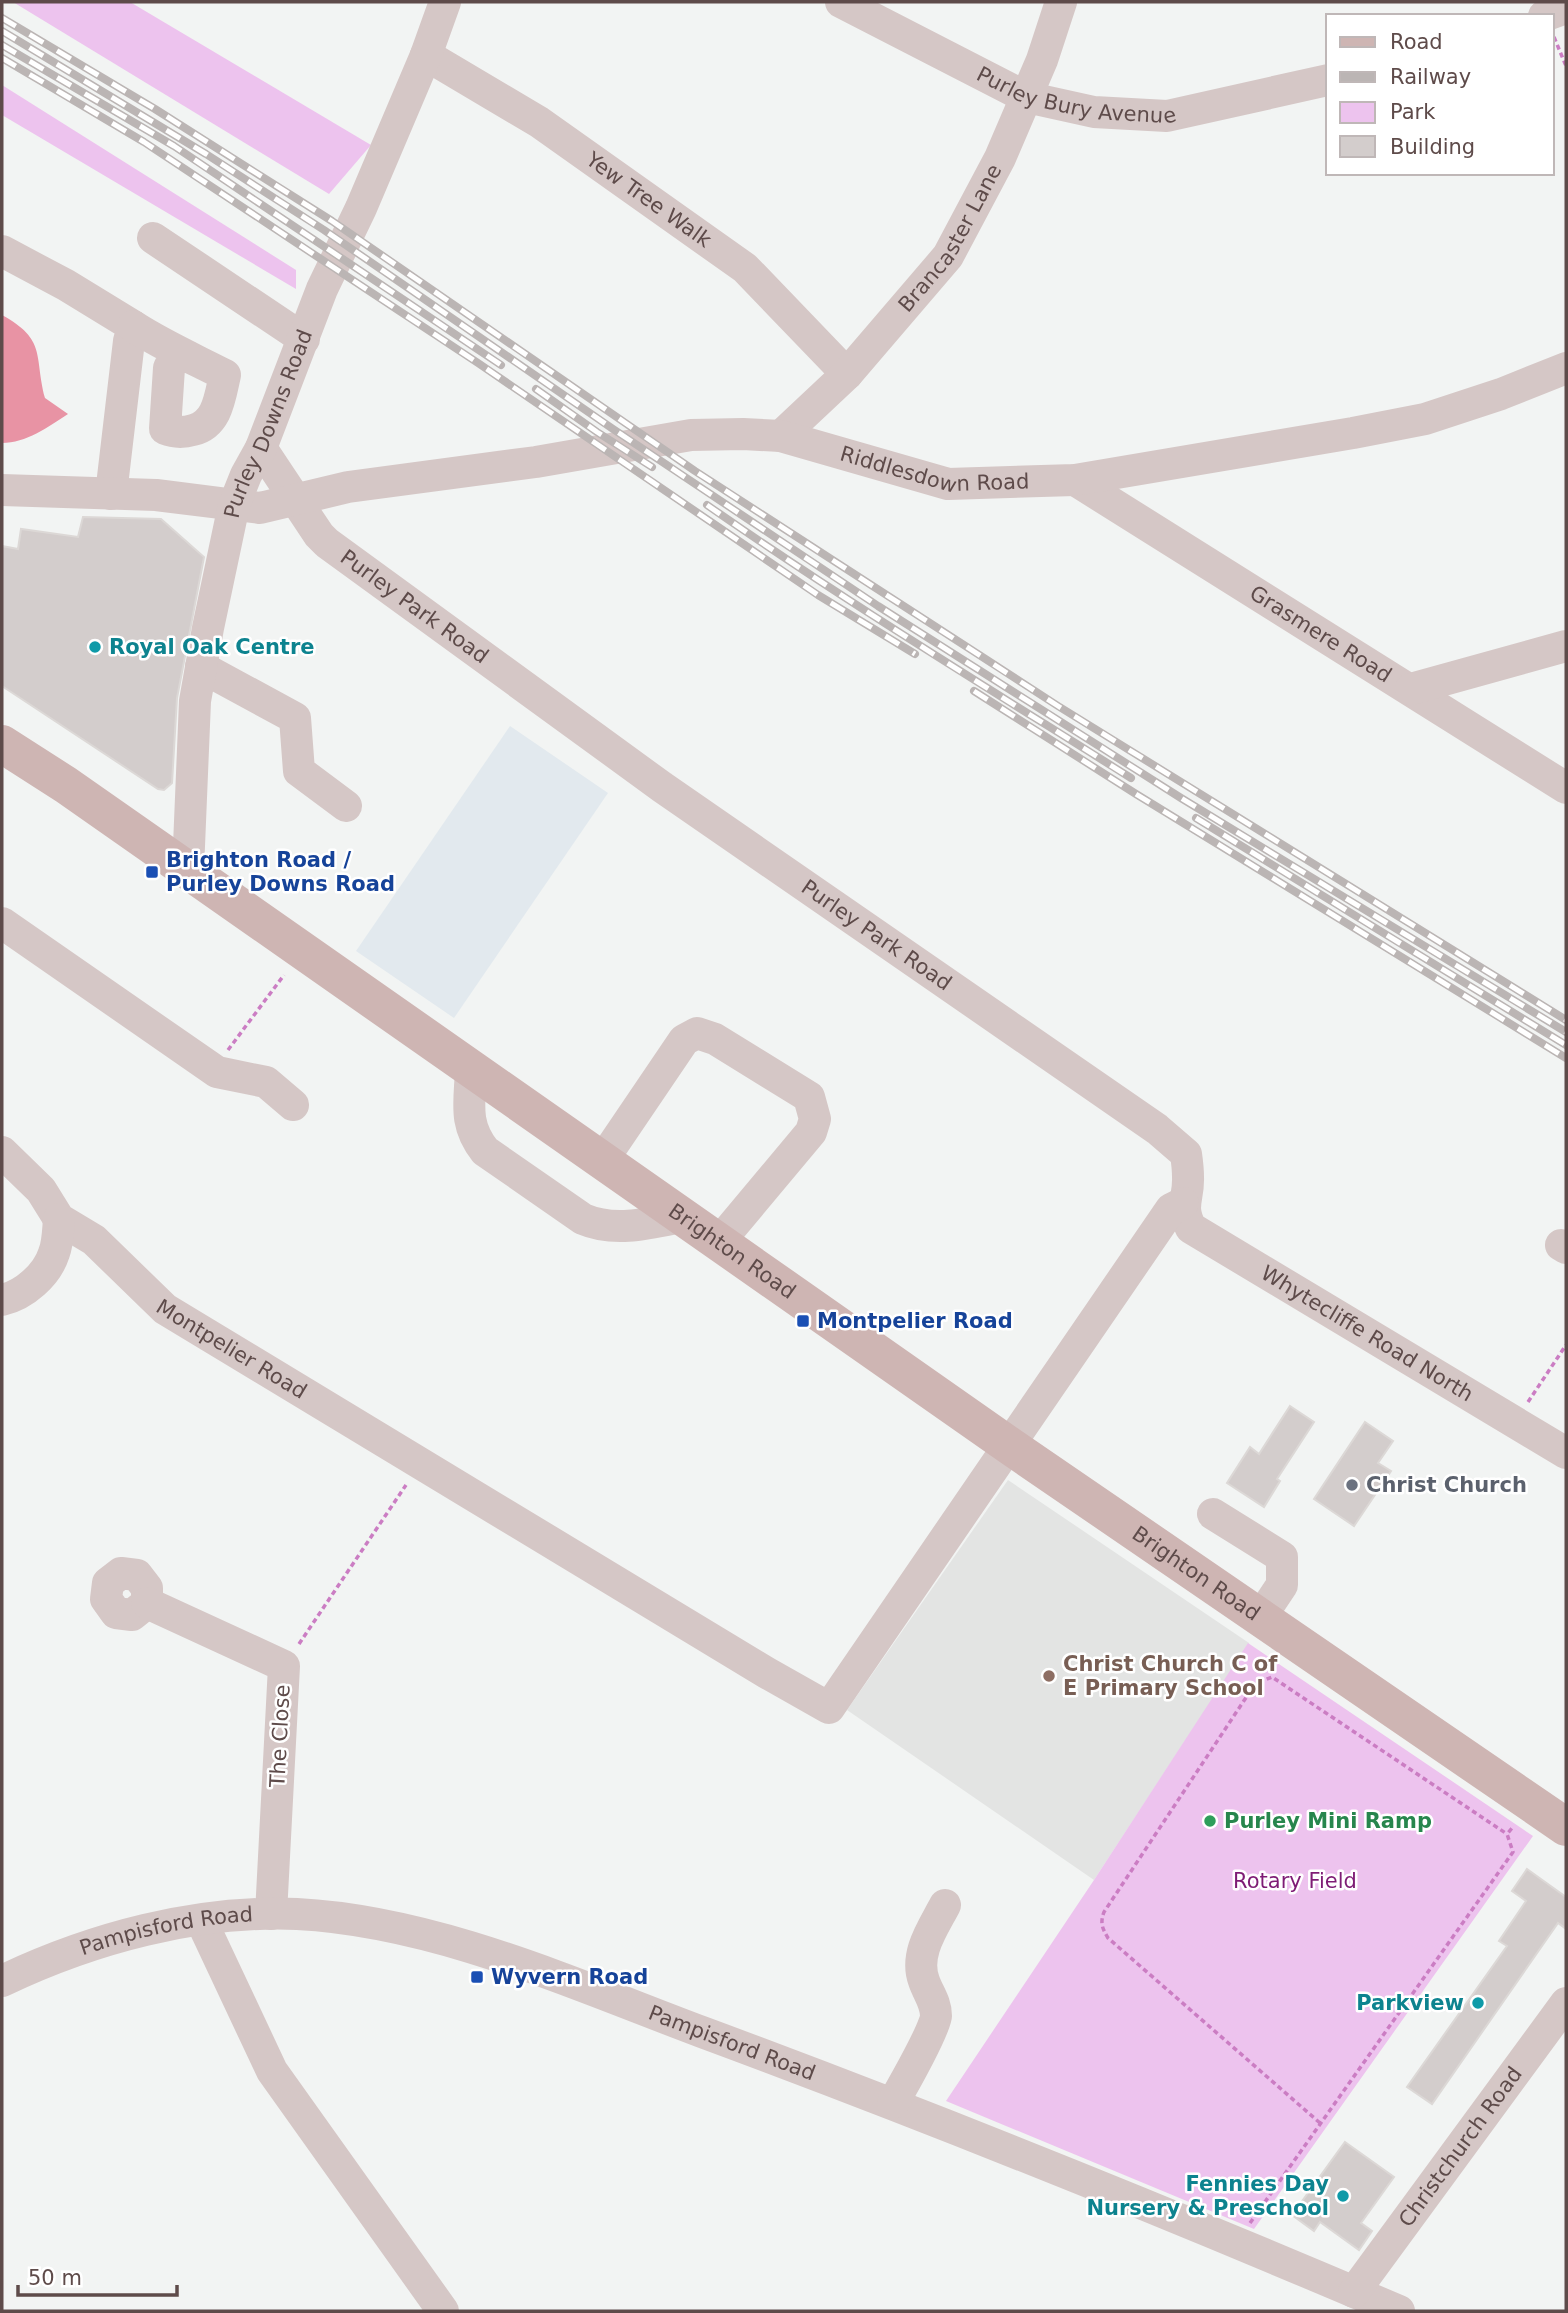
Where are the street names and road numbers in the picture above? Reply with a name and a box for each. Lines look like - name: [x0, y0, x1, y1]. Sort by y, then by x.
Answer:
- street label: Purley Bury Avenue: [973, 62, 1179, 129]
- street label: Yew Tree Walk: [581, 147, 717, 253]
- street label: Brancaster Lane: [893, 160, 1006, 317]
- street label: Purley Downs Road: [220, 326, 317, 520]
- street label: Riddlesdown Road: [837, 442, 1030, 498]
- street label: Purley Park Road: [336, 545, 493, 668]
- street label: Grasmere Road: [1245, 581, 1396, 687]
- street label: Purley Park Road: [797, 875, 956, 995]
- street label: Brighton Road: [664, 1199, 800, 1304]
- street label: Whytecliffe Road North: [1257, 1261, 1478, 1407]
- street label: Montpelier Road: [152, 1295, 311, 1404]
- street label: Brighton Road: [1128, 1521, 1264, 1626]
- street label: The Close: [265, 1684, 295, 1789]
- street label: Pampisford Road: [77, 1902, 254, 1960]
- street label: Pampisford Road: [645, 2001, 819, 2085]
- street label: Christchurch Road: [1394, 2062, 1527, 2231]

